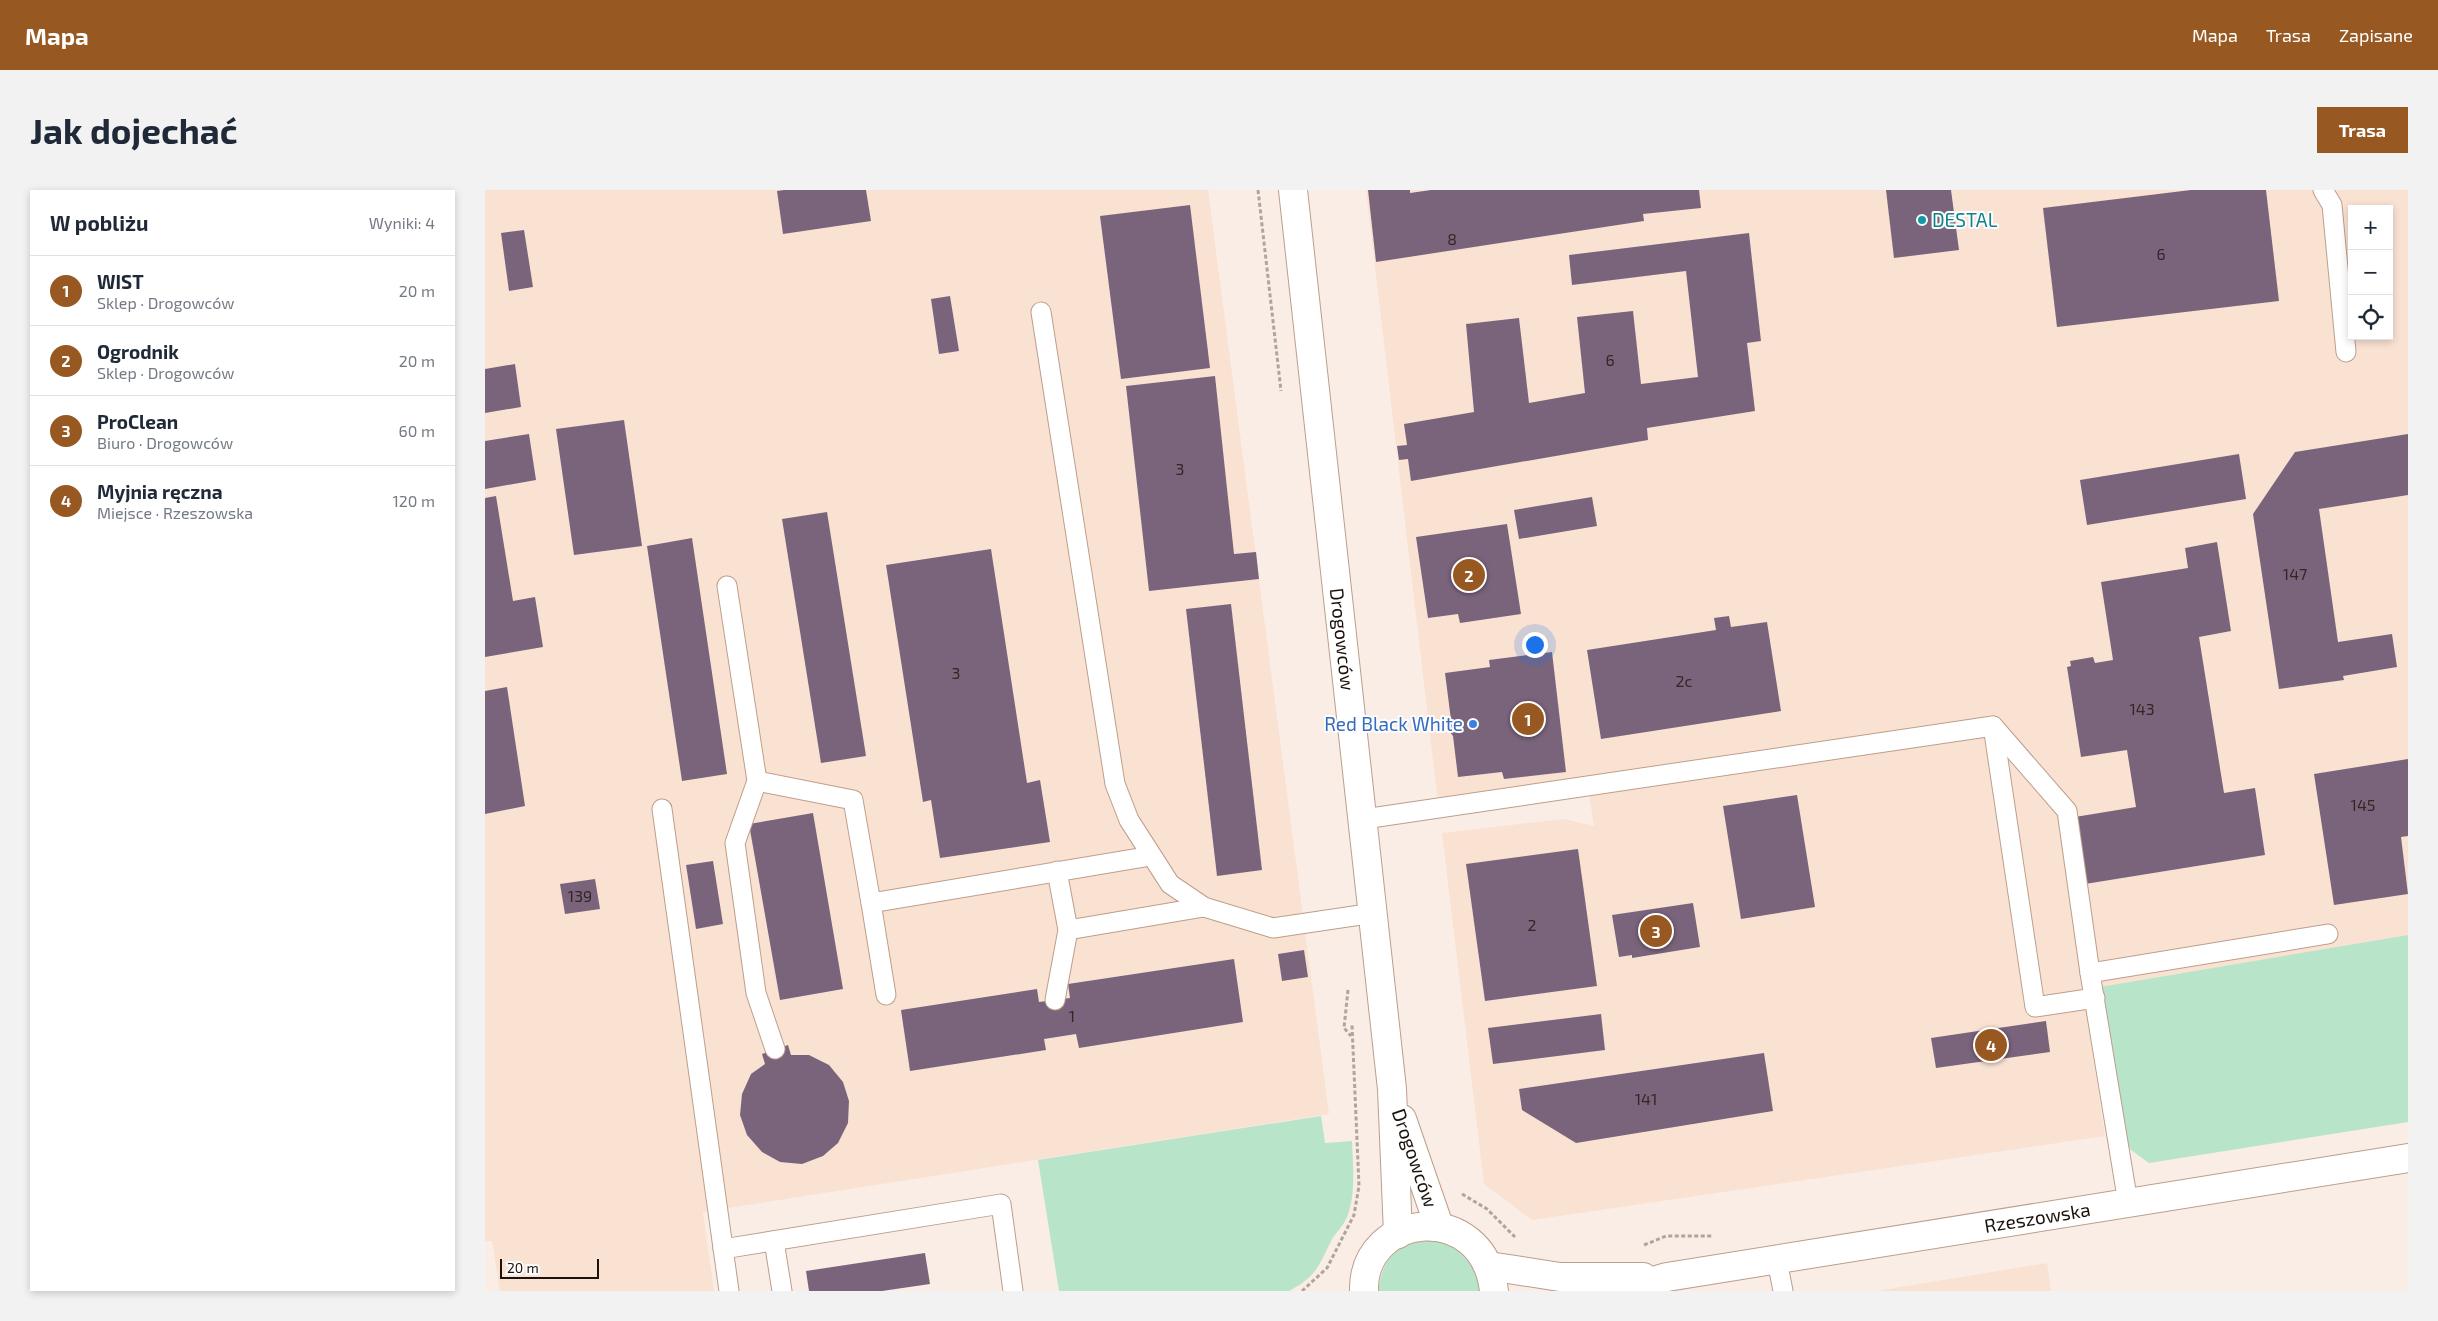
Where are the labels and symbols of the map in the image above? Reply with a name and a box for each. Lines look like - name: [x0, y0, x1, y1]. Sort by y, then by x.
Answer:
- place label: DESTAL: [1932, 208, 1998, 231]
- marker: DESTAL: [1916, 214, 1928, 226]
- house number: 8: [1447, 229, 1457, 248]
- house number: 6: [2156, 244, 2166, 263]
- house number: 6: [1605, 350, 1615, 369]
- house number: 3: [1176, 459, 1184, 478]
- pin: 2: [1453, 556, 1485, 594]
- house number: 147: [2283, 564, 2307, 583]
- street label: Drogowców: [1326, 587, 1360, 692]
- your location: [1522, 632, 1548, 658]
- house number: 3: [952, 663, 960, 682]
- house number: 2c: [1676, 671, 1693, 690]
- house number: 143: [2129, 699, 2155, 718]
- pin: 1: [1512, 700, 1544, 738]
- place label: Red Black White: [1324, 712, 1463, 735]
- marker: Red Black White: [1467, 718, 1479, 730]
- house number: 145: [2351, 795, 2375, 814]
- house number: 139: [568, 886, 592, 905]
- pin: 3: [1640, 912, 1672, 950]
- house number: 2: [1528, 915, 1537, 934]
- house number: 1: [1069, 1006, 1075, 1025]
- pin: 4: [1975, 1026, 2007, 1064]
- house number: 141: [1635, 1089, 1657, 1108]
- street label: Drogowców: [1388, 1105, 1443, 1211]
- street label: Rzeszowska: [1982, 1197, 2092, 1237]
- scale bar: [500, 1256, 599, 1279]

